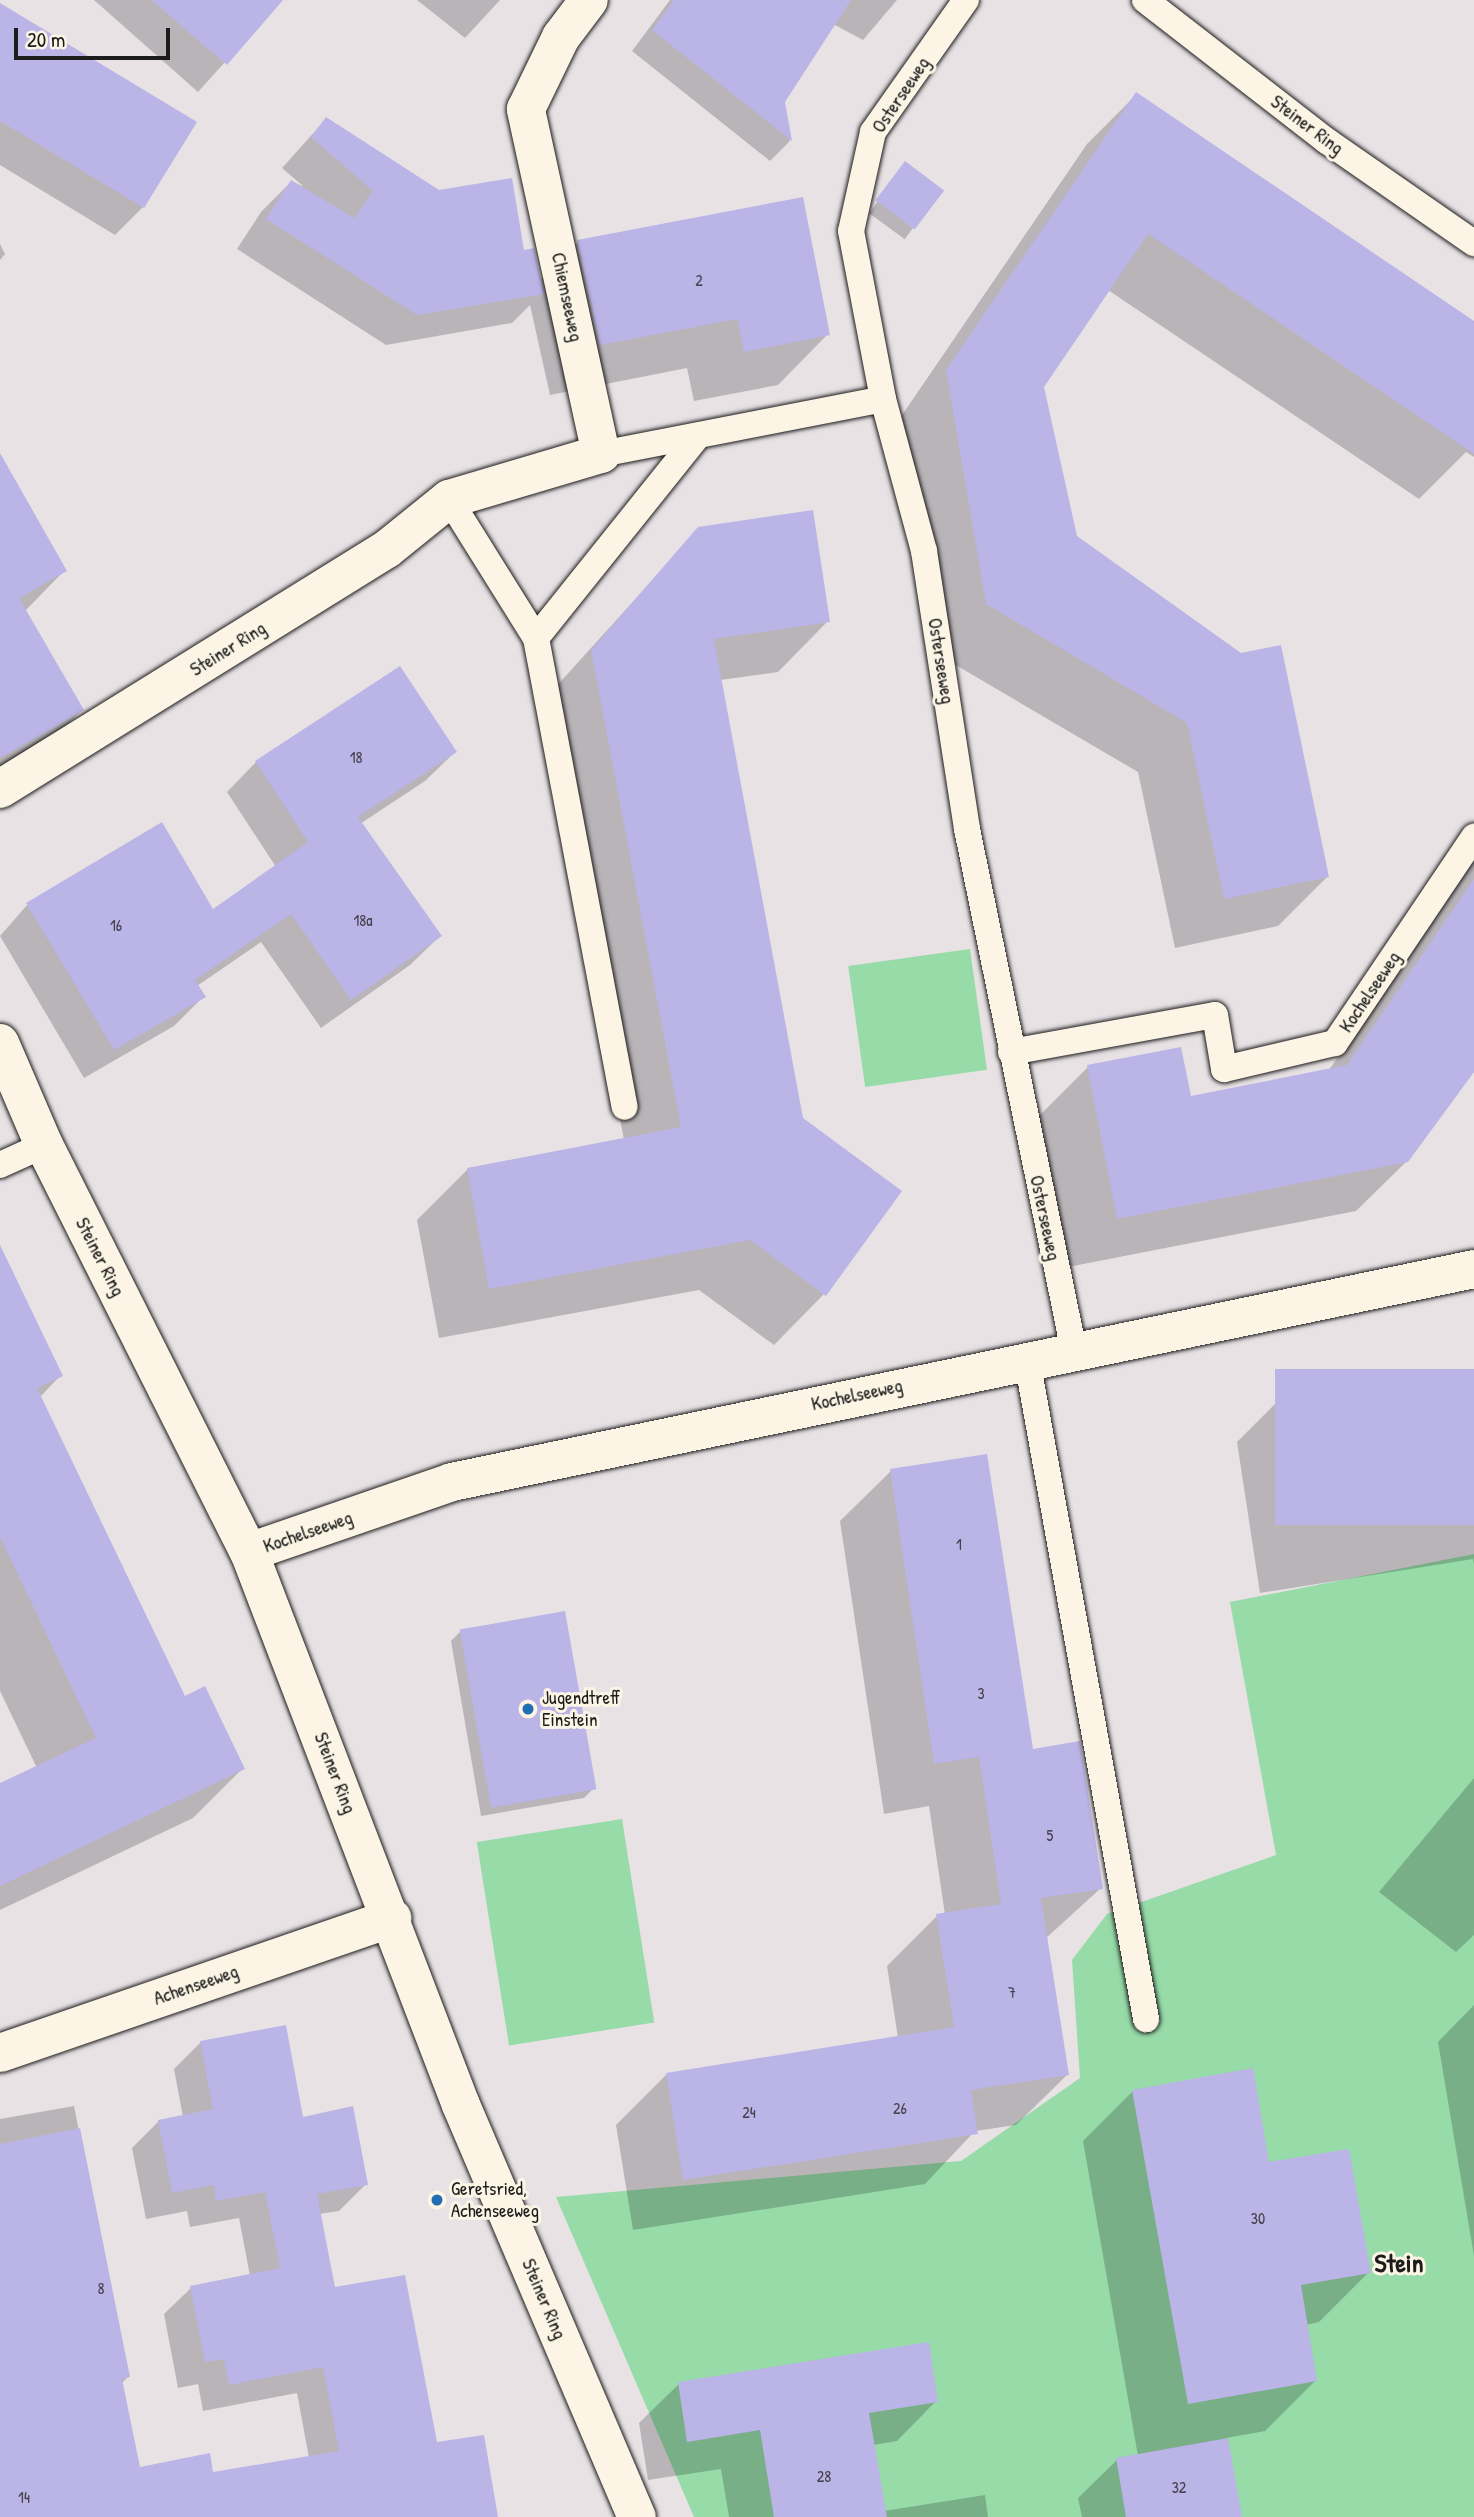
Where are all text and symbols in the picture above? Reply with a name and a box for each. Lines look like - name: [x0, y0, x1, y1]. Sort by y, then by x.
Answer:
- scale bar: [18, 14, 173, 58]
- text: 20 m: [27, 25, 65, 54]
- street label: Osterseeweg: [867, 53, 935, 137]
- street label: Steiner Ring: [1266, 90, 1348, 160]
- street label: Chiemseeweg: [546, 250, 588, 344]
- house number: 2: [695, 270, 703, 290]
- street label: Osterseeweg: [923, 616, 959, 706]
- street label: Steiner Ring: [186, 617, 270, 681]
- house number: 18: [350, 747, 362, 767]
- house number: 18a: [353, 910, 373, 930]
- house number: 16: [110, 915, 122, 935]
- street label: Kochelseeweg: [1335, 947, 1405, 1037]
- street label: Osterseeweg: [1025, 1173, 1065, 1263]
- street label: Steiner Ring: [71, 1214, 129, 1300]
- street label: Kochelseeweg: [809, 1374, 905, 1416]
- street label: Kochelseeweg: [260, 1506, 356, 1558]
- house number: 1: [956, 1534, 962, 1554]
- house number: 3: [977, 1683, 985, 1703]
- place label: Jugendtreff Einstein: [542, 1687, 620, 1731]
- marker: Jugendtreff Einstein: [520, 1701, 536, 1717]
- street label: Steiner Ring: [309, 1729, 361, 1817]
- house number: 5: [1047, 1825, 1053, 1845]
- street label: Achenseeweg: [151, 1960, 241, 2010]
- house number: 7: [1008, 1982, 1016, 2002]
- house number: 26: [893, 2098, 907, 2118]
- house number: 24: [742, 2102, 756, 2122]
- place label: Geretsried, Achenseeweg: [451, 2178, 539, 2222]
- marker: Geretsried, Achenseeweg: [429, 2192, 445, 2208]
- house number: 30: [1251, 2208, 1265, 2228]
- district label: Stein: [1375, 2247, 1423, 2279]
- street label: Steiner Ring: [517, 2256, 571, 2342]
- house number: 8: [98, 2278, 104, 2298]
- house number: 28: [817, 2466, 831, 2486]
- house number: 32: [1172, 2477, 1186, 2497]
- house number: 14: [18, 2487, 30, 2507]

